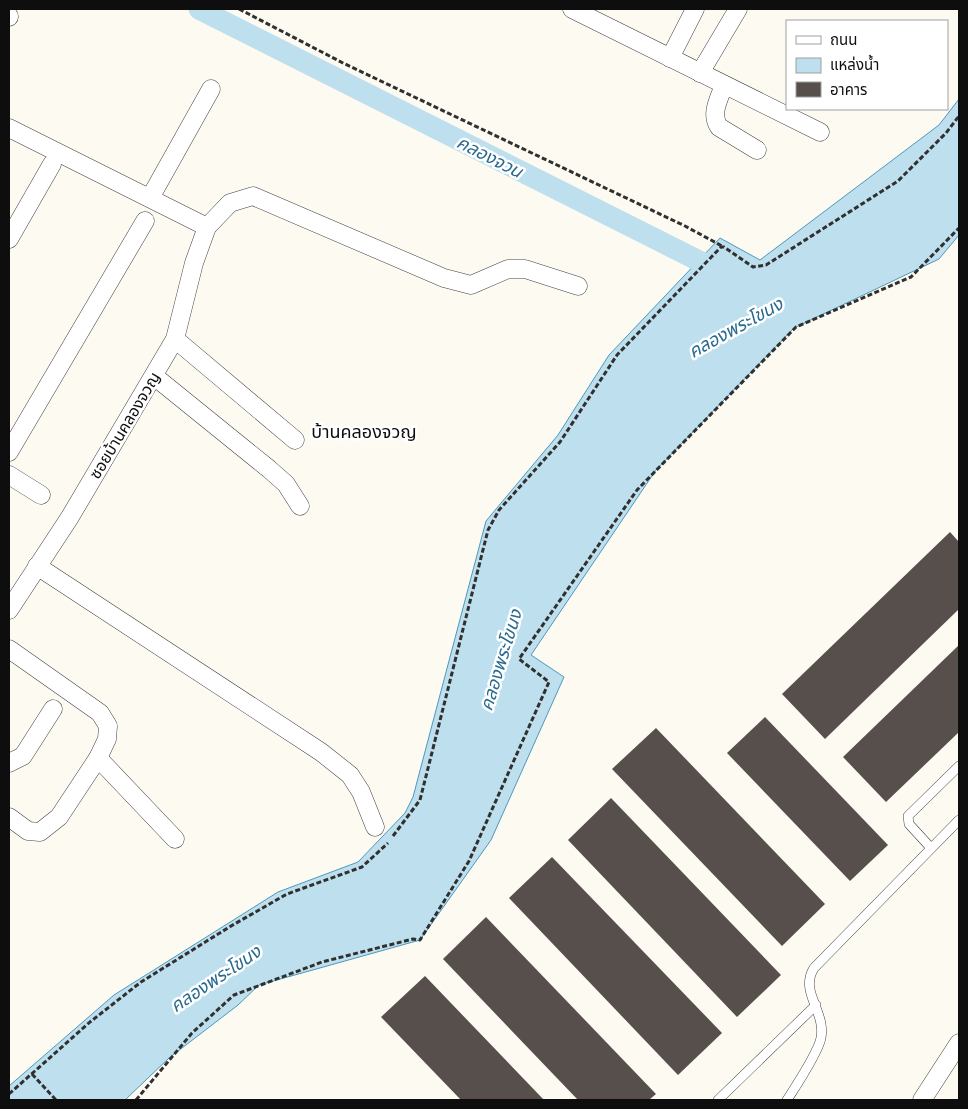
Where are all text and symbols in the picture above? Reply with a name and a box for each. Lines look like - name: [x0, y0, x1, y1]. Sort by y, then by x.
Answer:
- legend: [786, 20, 948, 110]
- text: ถนน: [830, 29, 857, 49]
- text: แหล่งน้ำ: [830, 54, 879, 74]
- text: อาคาร: [830, 79, 867, 99]
- water label: คลองจวน: [453, 129, 528, 183]
- water label: คลองพระโขนง: [683, 291, 788, 363]
- street label: ซอยบ้านคลองจวญ: [84, 368, 164, 482]
- district label: บ้านคลองจวญ: [311, 419, 417, 443]
- water label: คลองพระโขนง: [473, 605, 527, 714]
- water label: คลองพระโขนง: [165, 938, 266, 1017]

